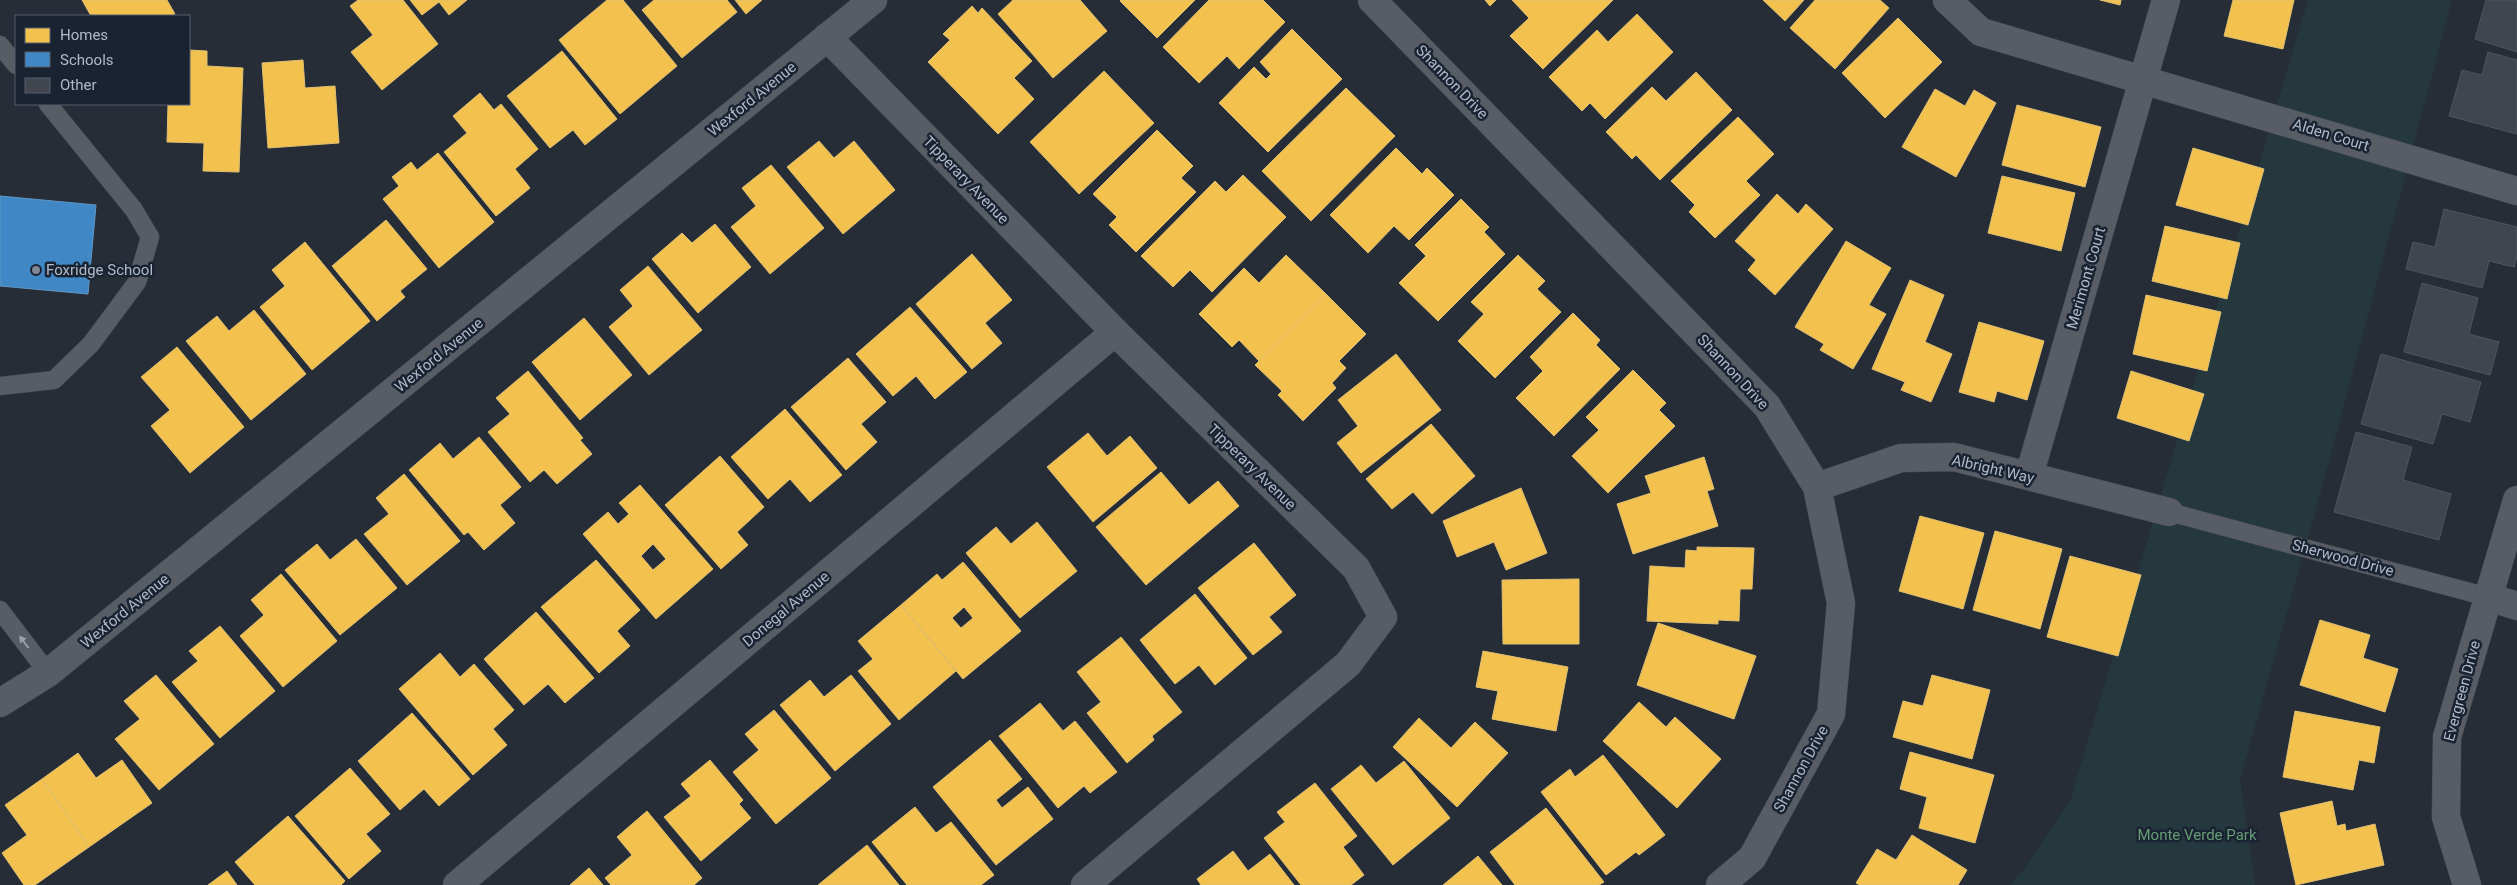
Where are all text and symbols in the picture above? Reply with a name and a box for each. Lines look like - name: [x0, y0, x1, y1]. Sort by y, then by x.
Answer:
- legend: [15, 15, 190, 105]
- text: Homes: [60, 26, 108, 44]
- street label: Shannon Drive: [1412, 41, 1492, 123]
- text: Schools: [60, 51, 114, 69]
- street label: Wexford Avenue: [704, 58, 800, 140]
- text: Other: [60, 76, 97, 94]
- street label: Alden Court: [2291, 115, 2371, 155]
- street label: Tipperary Avenue: [919, 132, 1013, 228]
- street label: Merimont Court: [2063, 225, 2109, 331]
- place label: Foxridge School: [46, 261, 153, 279]
- marker: Foxridge School: [30, 264, 42, 276]
- street label: Wexford Avenue: [391, 314, 487, 396]
- street label: Shannon Drive: [1694, 331, 1772, 413]
- street label: Tipperary Avenue: [1204, 420, 1300, 514]
- street label: Albright Way: [1950, 451, 2036, 487]
- street label: Sherwood Drive: [2290, 536, 2396, 580]
- street label: Donegal Avenue: [739, 567, 833, 650]
- street label: Wexford Avenue: [77, 570, 173, 652]
- one-way arrow: [19, 635, 30, 648]
- street label: Evergreen Drive: [2440, 639, 2484, 743]
- street label: Shannon Drive: [1770, 723, 1832, 815]
- park label: Monte Verde Park: [2137, 826, 2257, 844]

